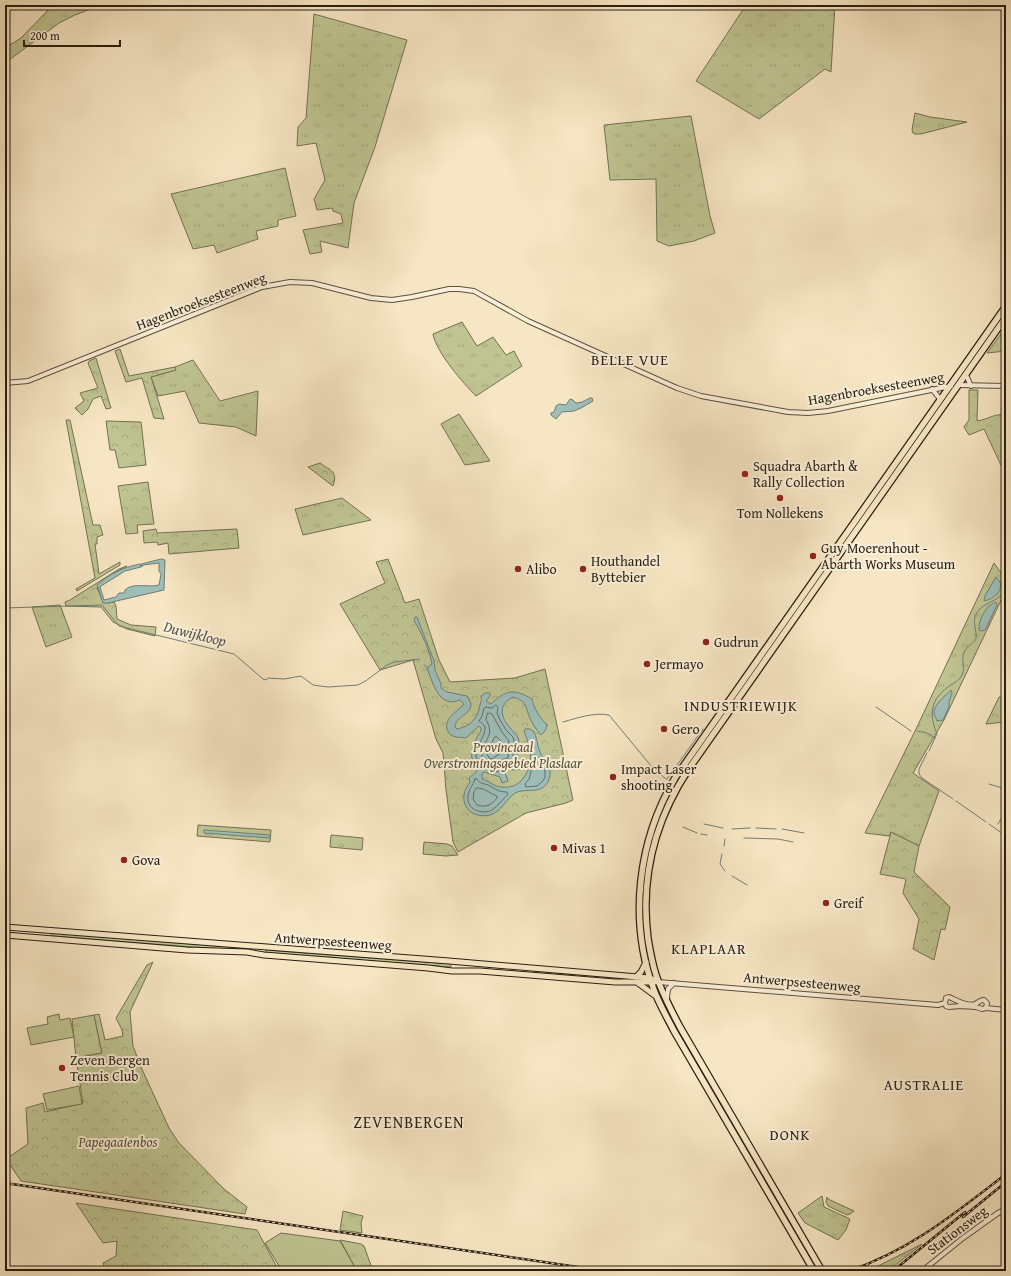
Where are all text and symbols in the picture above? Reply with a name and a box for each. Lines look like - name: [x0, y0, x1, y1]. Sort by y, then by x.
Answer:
- scale bar: [24, 22, 120, 48]
- text: 200 m: [30, 27, 60, 44]
- street label: Hagenbroeksesteenweg: [133, 267, 269, 335]
- district label: BELLE VUE: [591, 349, 669, 370]
- street label: Hagenbroeksesteenweg: [806, 366, 946, 410]
- place label: Squadra Abarth & Rally Collection: [753, 456, 858, 492]
- marker: Squadra Abarth & Rally Collection: [740, 469, 750, 479]
- marker: Tom Nollekens: [775, 493, 785, 503]
- place label: Tom Nollekens: [737, 503, 823, 523]
- place label: Guy Moerenhout - Abarth Works Museum: [821, 538, 956, 574]
- place label: Houthandel Byttebier: [591, 551, 660, 587]
- marker: Guy Moerenhout - Abarth Works Museum: [808, 551, 818, 561]
- place label: Alibo: [526, 559, 557, 579]
- marker: Alibo: [513, 564, 523, 574]
- marker: Houthandel Byttebier: [578, 564, 588, 574]
- water label: Duwijkloop: [161, 615, 229, 651]
- place label: Gudrun: [714, 632, 759, 652]
- marker: Gudrun: [701, 637, 711, 647]
- place label: Jermayo: [653, 654, 704, 674]
- marker: Jermayo: [642, 659, 652, 669]
- district label: INDUSTRIEWIJK: [684, 695, 798, 716]
- place label: Gero: [672, 719, 700, 739]
- marker: Gero: [659, 724, 669, 734]
- park label: Provinciaal Overstromingsgebied Plaslaar: [424, 737, 583, 773]
- place label: Impact Laser shooting: [621, 759, 697, 795]
- marker: Impact Laser shooting: [608, 772, 618, 782]
- place label: Mivas 1: [562, 838, 606, 858]
- marker: Mivas 1: [549, 843, 559, 853]
- place label: Gova: [132, 850, 161, 870]
- marker: Gova: [119, 855, 129, 865]
- place label: Greif: [834, 893, 864, 913]
- marker: Greif: [821, 898, 831, 908]
- street label: Antwerpsesteenweg: [274, 927, 392, 955]
- district label: KLAPLAAR: [671, 938, 747, 959]
- street label: Antwerpsesteenweg: [743, 967, 862, 997]
- place label: Zeven Bergen Tennis Club: [70, 1050, 150, 1086]
- marker: Zeven Bergen Tennis Club: [57, 1063, 67, 1073]
- district label: AUSTRALIE: [884, 1074, 964, 1095]
- district label: ZEVENBERGEN: [354, 1110, 464, 1134]
- district label: DONK: [770, 1124, 810, 1145]
- park label: Papegaaienbos: [78, 1132, 157, 1152]
- street label: Stationsweg: [923, 1201, 991, 1259]

